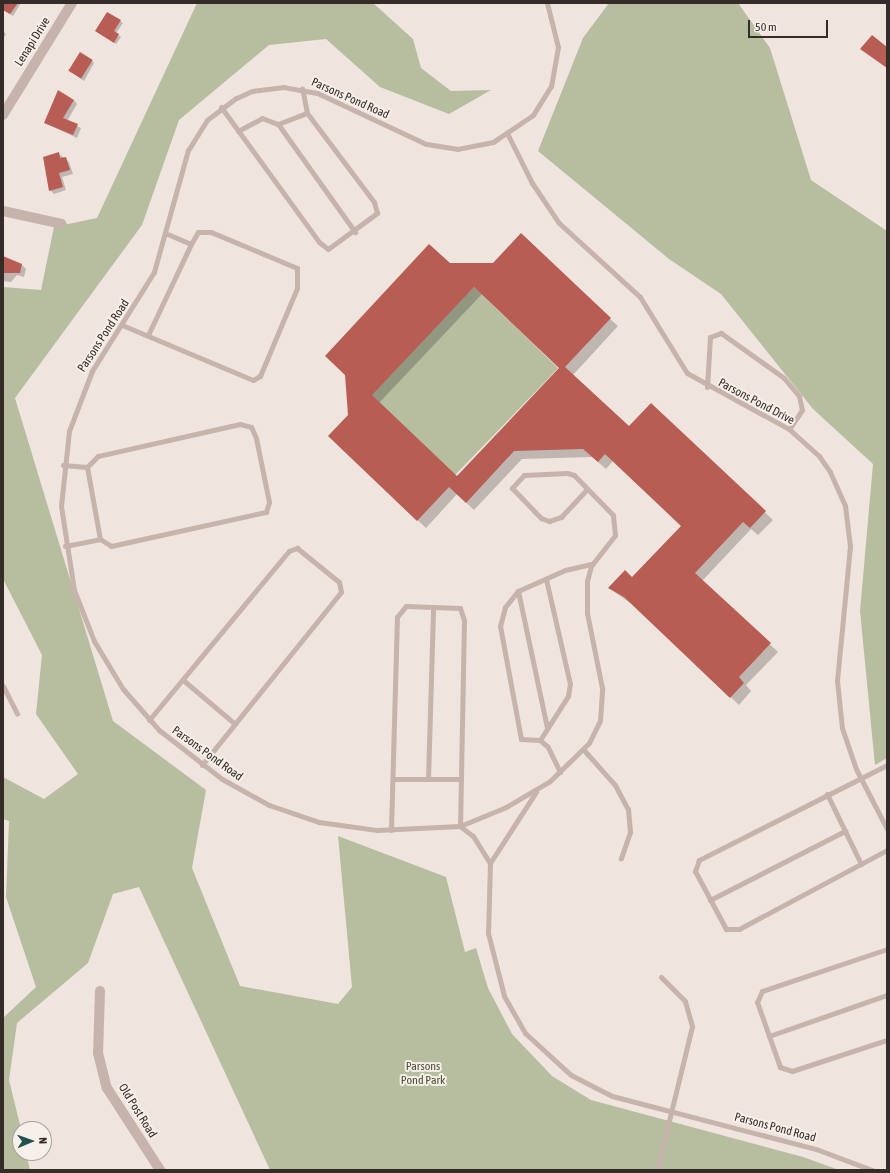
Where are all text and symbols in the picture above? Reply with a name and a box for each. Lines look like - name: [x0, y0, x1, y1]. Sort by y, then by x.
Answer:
- scale bar: [750, 12, 830, 38]
- street label: Lenapi Drive: [12, 15, 54, 69]
- text: 50 m: [755, 20, 777, 34]
- street label: Parsons Pond Road: [309, 75, 391, 123]
- street label: Parsons Pond Road: [75, 297, 133, 375]
- street label: Parsons Pond Drive: [715, 376, 797, 428]
- street label: Parsons Pond Road: [169, 724, 245, 784]
- park label: Parsons Pond Park: [401, 1060, 445, 1088]
- street label: Old Post Road: [115, 1081, 159, 1141]
- street label: Parsons Pond Road: [733, 1110, 817, 1146]
- north arrow: [12, 1121, 52, 1161]
- text: N: [37, 1137, 49, 1144]

